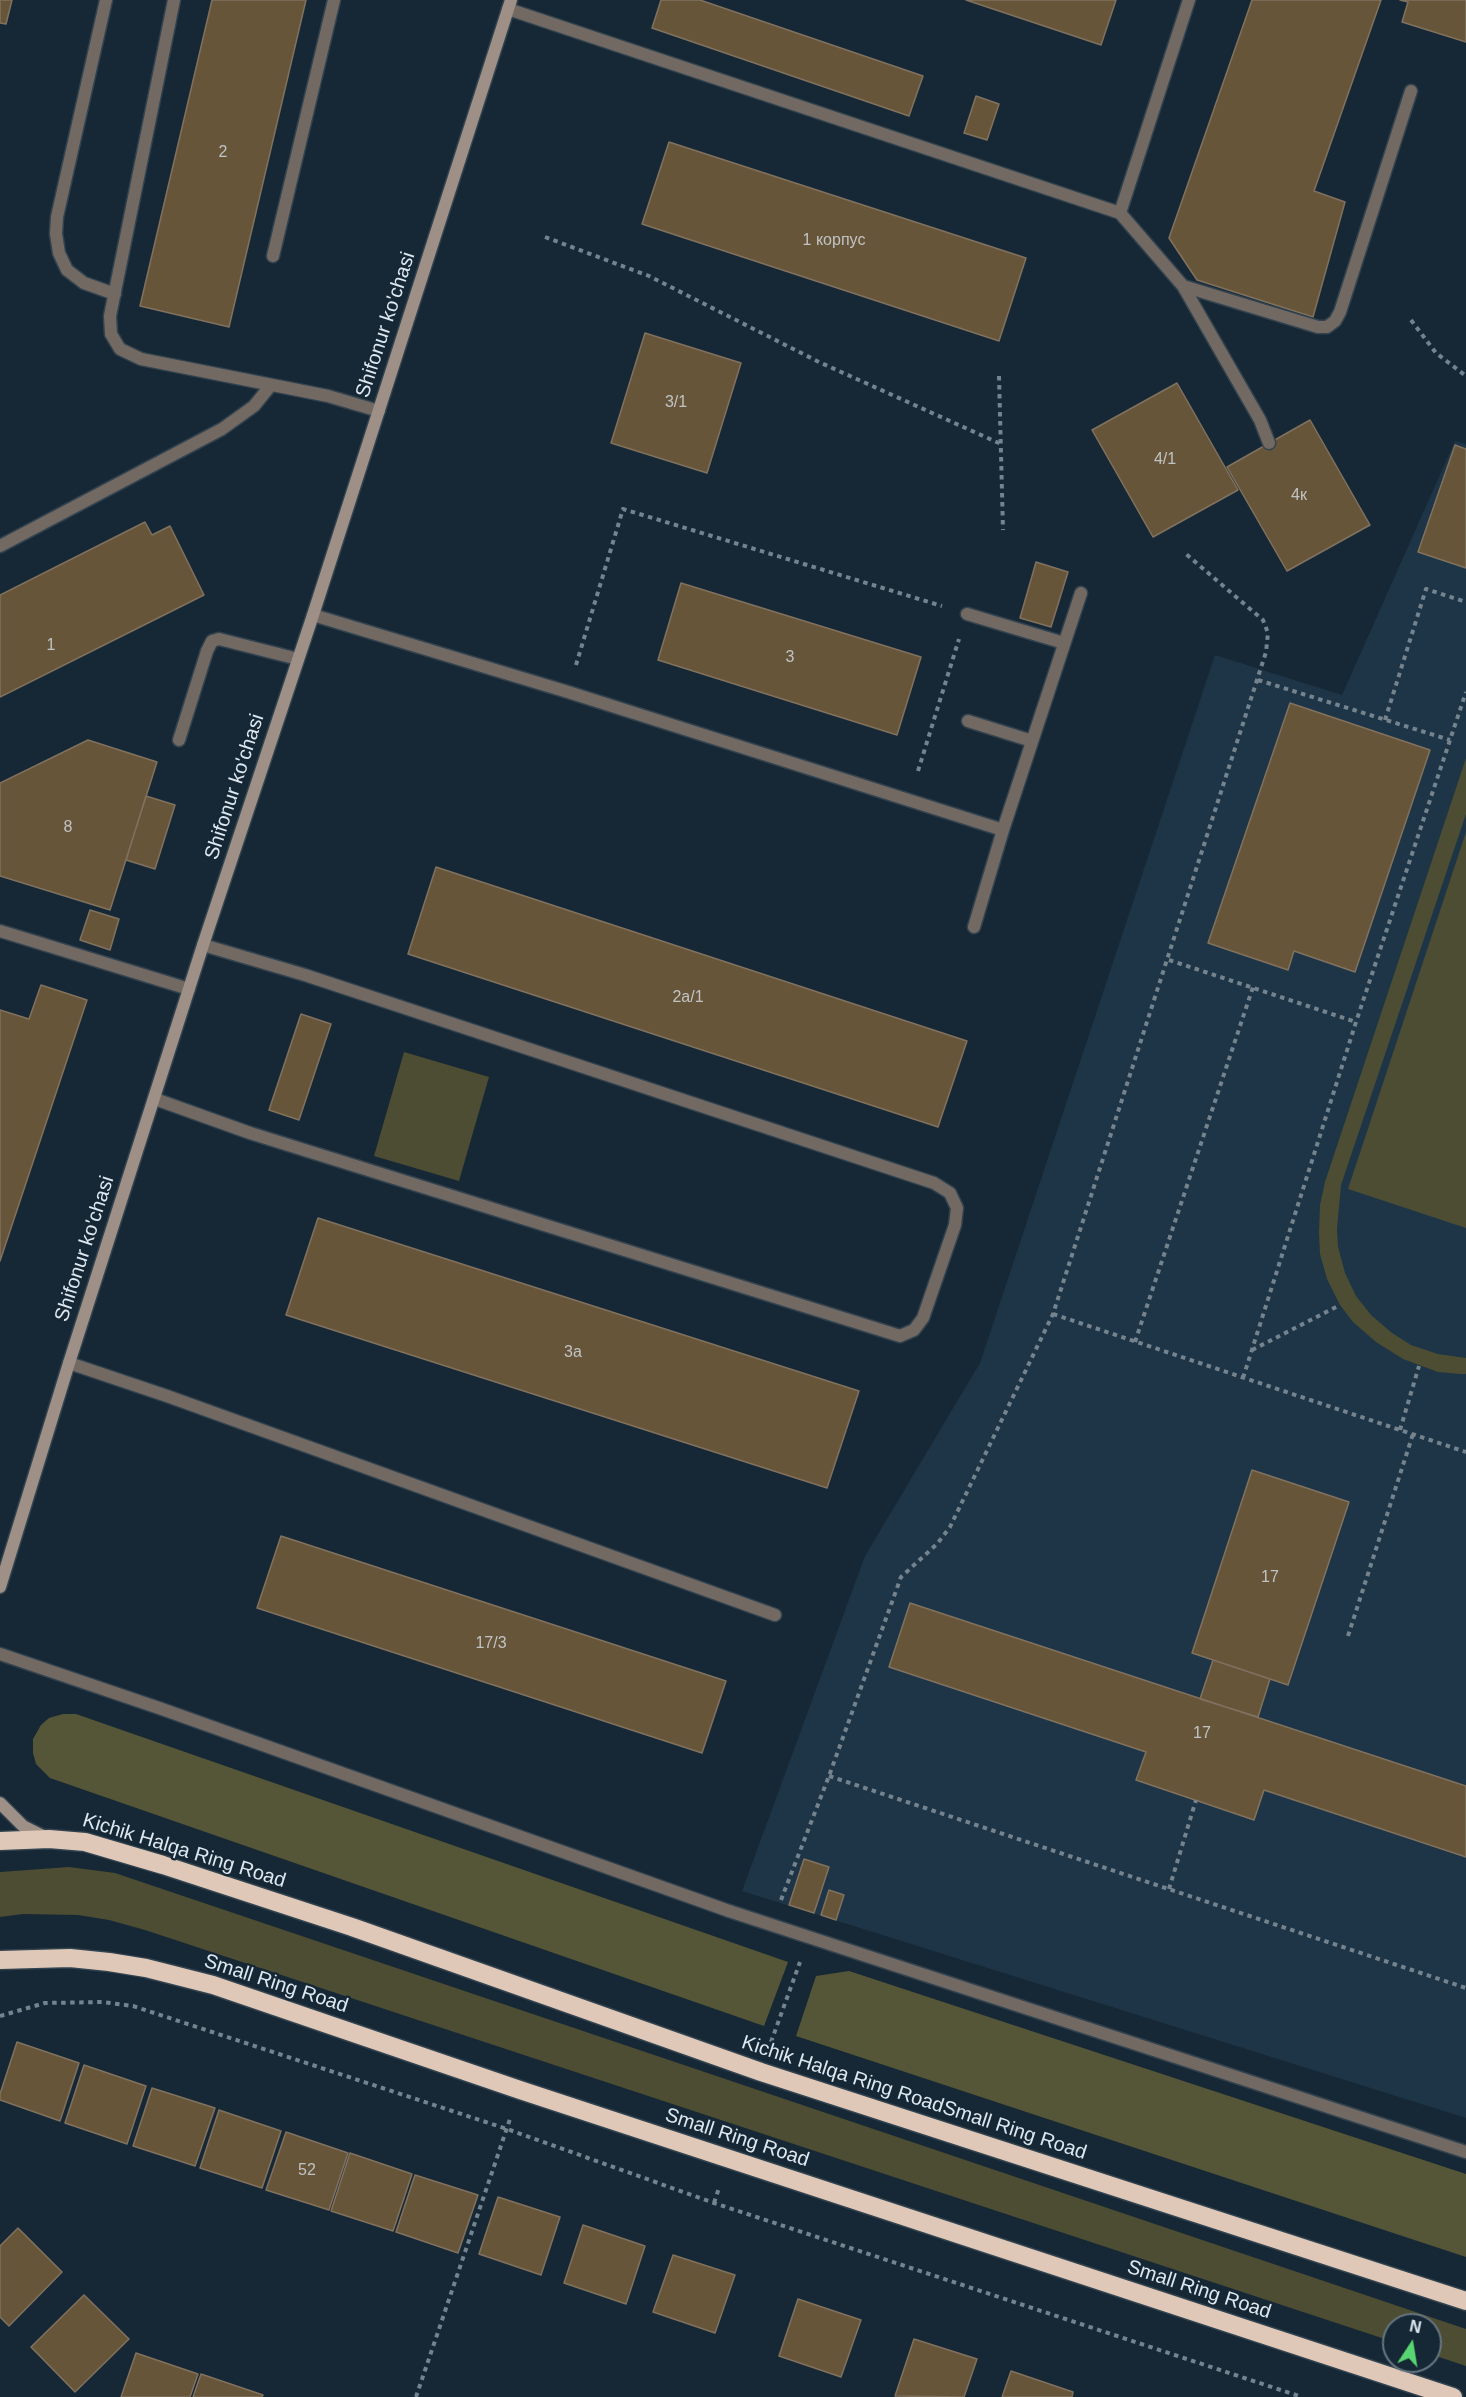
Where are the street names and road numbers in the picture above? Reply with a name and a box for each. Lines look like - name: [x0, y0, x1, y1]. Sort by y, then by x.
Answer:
- street label: Shifonur ko'chasi: [351, 249, 421, 401]
- street label: Shifonur ko'chasi: [200, 711, 270, 863]
- street label: Shifonur ko'chasi: [50, 1173, 120, 1325]
- street label: Kichik Halqa Ring Road: [79, 1809, 289, 1893]
- street label: Small Ring Road: [201, 1949, 351, 2019]
- street label: Kichik Halqa Ring RoadSmall Ring Road: [738, 2031, 1090, 2165]
- street label: Small Ring Road: [662, 2103, 812, 2173]
- street label: Small Ring Road: [1124, 2255, 1274, 2325]

